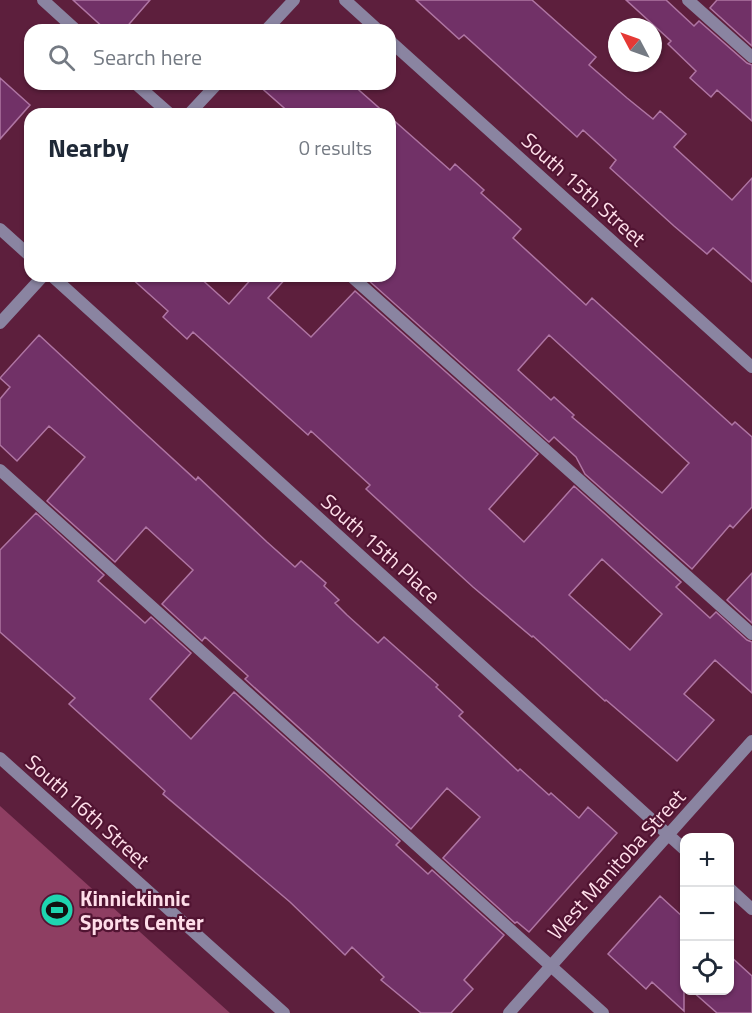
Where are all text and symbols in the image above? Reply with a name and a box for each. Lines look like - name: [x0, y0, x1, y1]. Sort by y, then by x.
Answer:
- north arrow: [608, 18, 662, 72]
- search box: [24, 24, 396, 90]
- text: Search here: [93, 40, 202, 74]
- icon: search: [45, 41, 78, 74]
- street label: South 15th Street: [515, 124, 654, 254]
- text: Nearby: [48, 128, 129, 167]
- text: 0 results: [299, 132, 372, 163]
- street label: South 15th Place: [314, 486, 448, 610]
- street label: South 16th Street: [19, 746, 158, 876]
- street label: West Manitoba Street: [539, 781, 693, 947]
- map controls: [680, 833, 734, 995]
- button: +: [680, 833, 734, 887]
- place label: Kinnickinnic Sports Center: [80, 882, 204, 938]
- button: −: [680, 887, 734, 941]
- sports icon: Kinnickinnic Sports Center: [39, 892, 75, 928]
- button: locate: [680, 941, 734, 995]

